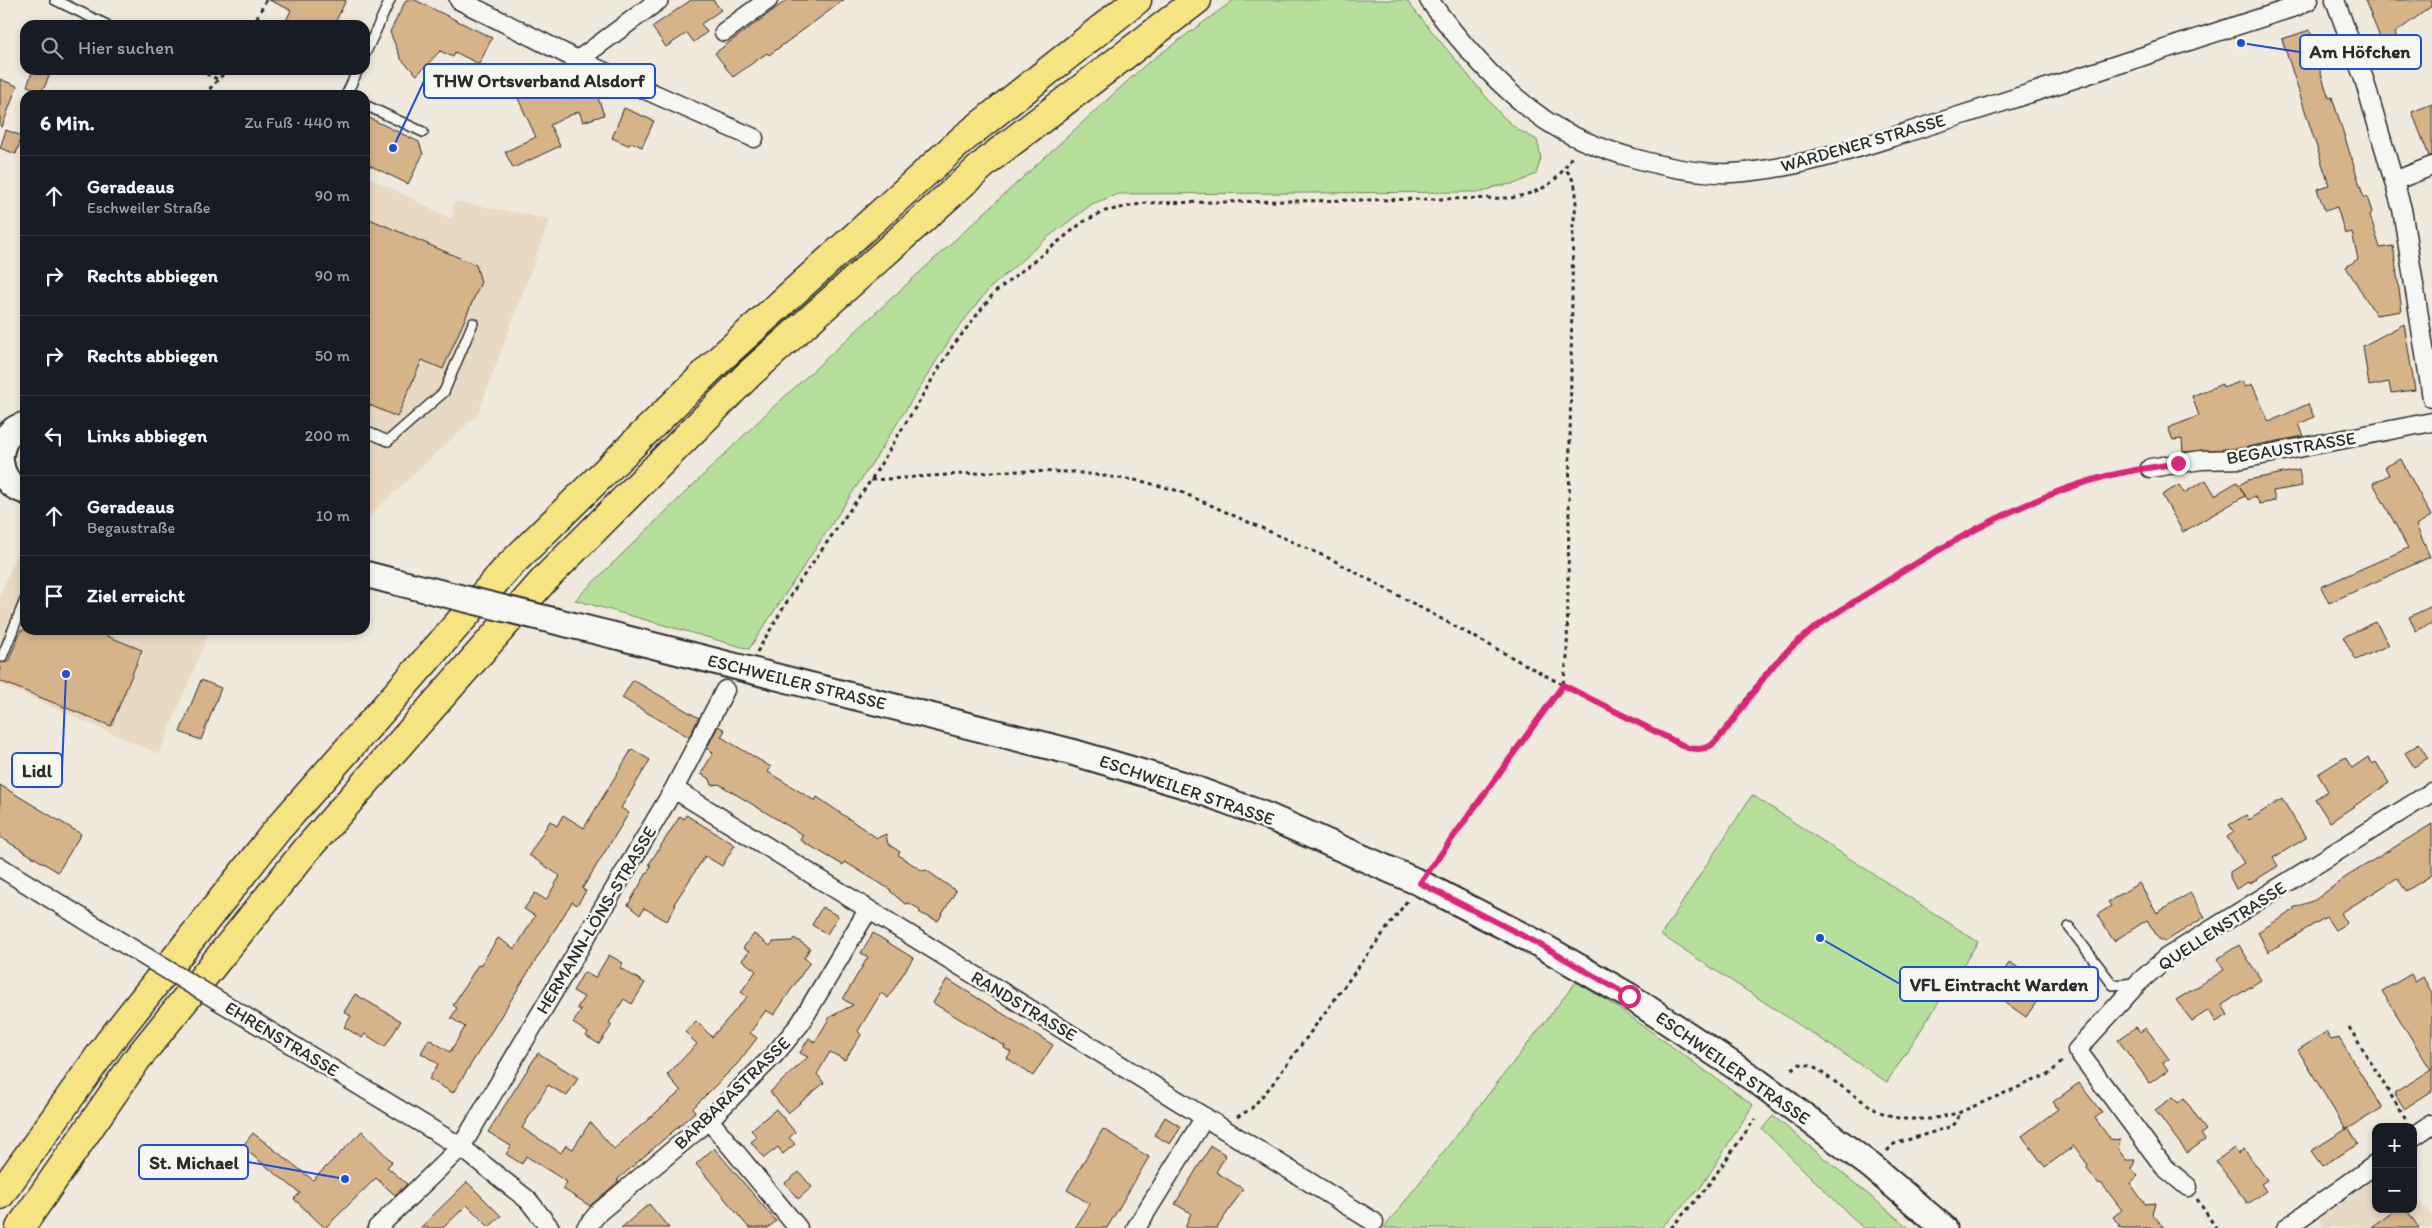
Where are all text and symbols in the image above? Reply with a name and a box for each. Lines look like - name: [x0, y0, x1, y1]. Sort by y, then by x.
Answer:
- search box: [20, 20, 370, 75]
- icon: search: [38, 34, 66, 62]
- callout: Am Höfchen: [2300, 35, 2421, 69]
- text: Hier suchen: [78, 36, 174, 59]
- text: Am Höfchen: [2309, 40, 2411, 63]
- callout: THW Ortsverband Alsdorf: [424, 64, 655, 98]
- text: THW Ortsverband Alsdorf: [432, 69, 646, 92]
- street label: WARDENER STRASSE: [1778, 109, 1948, 177]
- text: 6 Min.: [40, 110, 95, 135]
- text: Zu Fuß · 440 m: [244, 113, 350, 132]
- text: Geradeaus: [87, 175, 174, 198]
- icon: ahead: [40, 182, 68, 210]
- text: 90 m: [315, 186, 350, 205]
- text: Eschweiler Straße: [87, 198, 210, 217]
- icon: right: [40, 262, 68, 290]
- text: Rechts abbiegen: [87, 264, 218, 287]
- text: 90 m: [315, 266, 350, 285]
- icon: right: [40, 342, 68, 370]
- text: Rechts abbiegen: [87, 344, 218, 367]
- text: 50 m: [315, 346, 350, 365]
- icon: left: [40, 422, 68, 450]
- text: Links abbiegen: [87, 424, 207, 447]
- text: 200 m: [305, 426, 350, 445]
- street label: BEGAUSTRASSE: [2225, 427, 2357, 469]
- route end: [2167, 452, 2190, 475]
- text: Geradeaus: [87, 495, 174, 518]
- icon: ahead: [40, 502, 68, 530]
- text: 10 m: [316, 506, 350, 525]
- text: Begaustraße: [87, 518, 175, 537]
- icon: arrive: [40, 582, 68, 610]
- text: Ziel erreicht: [87, 584, 185, 607]
- street label: ESCHWEILER STRASSE: [705, 649, 889, 715]
- street label: ESCHWEILER STRASSE: [1097, 750, 1277, 830]
- callout: Lidl: [12, 753, 62, 787]
- text: Lidl: [22, 759, 53, 782]
- street label: HERMANN-LÖNS-STRASSE: [531, 822, 661, 1018]
- street label: QUELLENSTRASSE: [2154, 876, 2290, 976]
- street label: RANDSTRASSE: [967, 966, 1081, 1046]
- callout: VFL Eintracht Warden: [1900, 967, 2098, 1001]
- text: VFL Eintracht Warden: [1910, 973, 2089, 996]
- route start: [1618, 985, 1641, 1008]
- street label: EHRENSTRASSE: [221, 996, 343, 1082]
- street label: ESCHWEILER STRASSE: [1652, 1006, 1814, 1130]
- street label: BARBARASTRASSE: [669, 1032, 795, 1154]
- map controls: [2372, 1123, 2417, 1213]
- button: +: [2372, 1123, 2417, 1168]
- callout: St. Michael: [139, 1145, 248, 1179]
- text: St. Michael: [149, 1151, 239, 1174]
- button: −: [2372, 1168, 2417, 1213]

